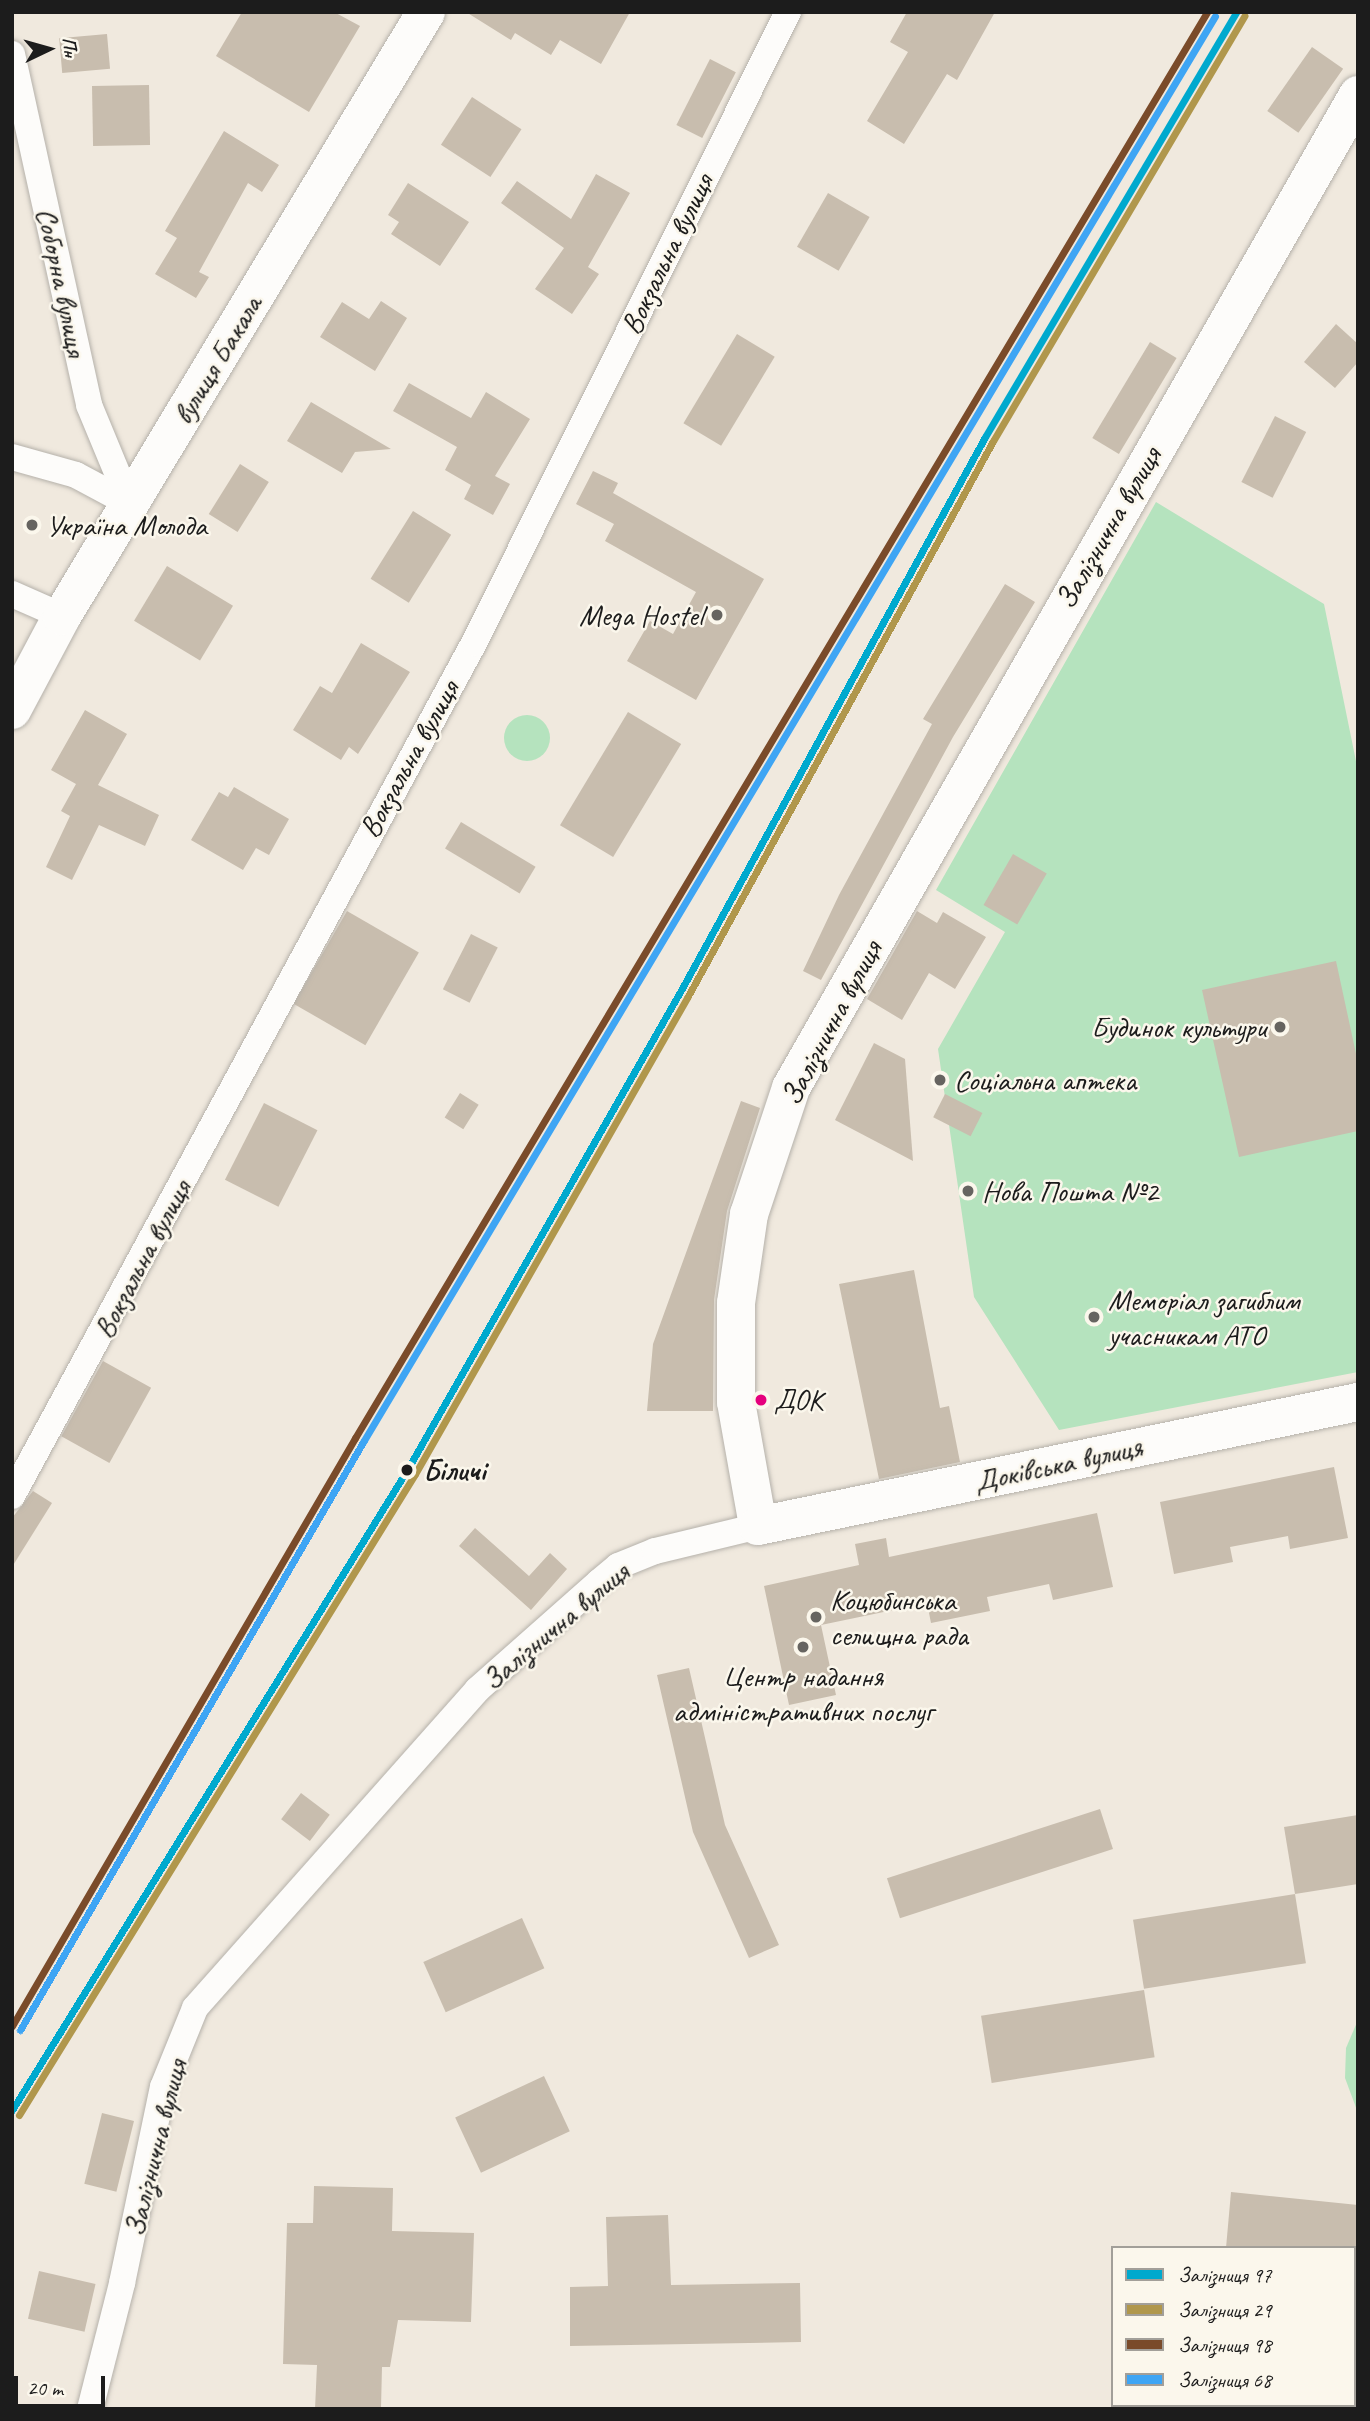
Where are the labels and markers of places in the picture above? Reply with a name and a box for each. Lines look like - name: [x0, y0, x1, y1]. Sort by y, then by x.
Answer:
- place label: Україна Молода: [46, 507, 207, 543]
- marker: Україна Молода: [24, 517, 40, 533]
- place label: Mega Hostel: [579, 597, 703, 633]
- marker: Mega Hostel: [709, 607, 725, 623]
- place label: Будинок культури: [1091, 1009, 1266, 1045]
- marker: Будинок культури: [1272, 1019, 1288, 1035]
- place label: Соціальна аптека: [954, 1062, 1137, 1098]
- marker: Соціальна аптека: [932, 1072, 948, 1088]
- place label: Нова Пошта №2: [982, 1173, 1160, 1209]
- marker: Нова Пошта №2: [960, 1183, 976, 1199]
- place label: Меморіал загиблим учасникам АТО: [1108, 1282, 1305, 1352]
- marker: Меморіал загиблим учасникам АТО: [1086, 1309, 1102, 1325]
- place label: ДОК: [774, 1383, 822, 1417]
- marker: ДОК: [754, 1393, 768, 1407]
- place label: Біличі: [423, 1452, 486, 1488]
- marker: Біличі: [397, 1460, 417, 1480]
- place label: Коцюбинська селищна рада: [830, 1582, 967, 1652]
- marker: Коцюбинська селищна рада: [808, 1609, 824, 1625]
- marker: Центр надання адміністративних послуг: [795, 1639, 811, 1655]
- place label: Центр надання адміністративних послуг: [674, 1658, 932, 1728]

